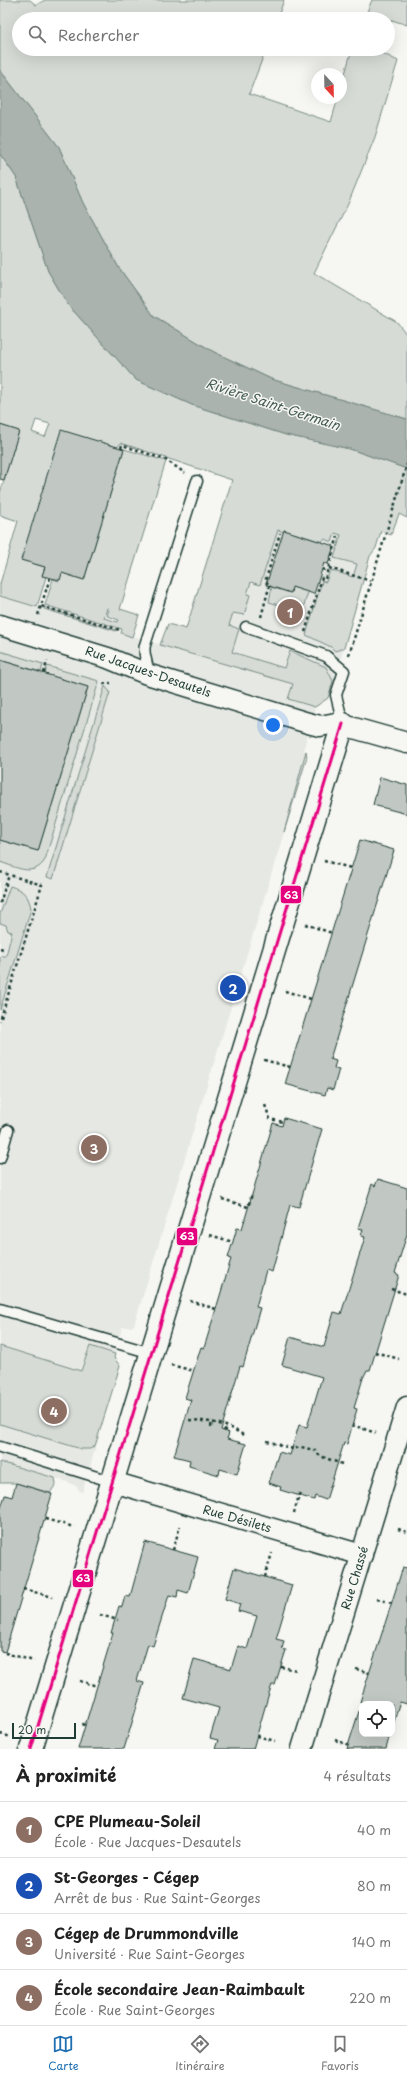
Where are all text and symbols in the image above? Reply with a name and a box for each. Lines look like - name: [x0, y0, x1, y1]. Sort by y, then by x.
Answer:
- search box: [12, 12, 395, 56]
- icon: search: [26, 23, 48, 45]
- text: Rechercher: [58, 23, 139, 46]
- north arrow: [311, 68, 347, 104]
- water label: Rivière Saint-Germain: [204, 373, 344, 434]
- pin: 1: [277, 597, 303, 627]
- street label: Rue Jacques-Desautels: [83, 641, 214, 701]
- your location: [263, 715, 283, 735]
- line badge: 63: [280, 885, 302, 904]
- text: 63: [284, 886, 298, 903]
- pin: 2: [220, 973, 246, 1003]
- pin: 3: [81, 1133, 107, 1163]
- line badge: 63: [176, 1227, 198, 1246]
- text: 63: [180, 1227, 194, 1244]
- pin: 4: [41, 1396, 67, 1426]
- street label: Rue Désilets: [201, 1500, 274, 1537]
- street label: Rue Chassé: [336, 1544, 372, 1612]
- line badge: 63: [72, 1569, 94, 1588]
- text: 63: [76, 1569, 90, 1586]
- map controls: [359, 1701, 395, 1737]
- button: locate: [359, 1701, 395, 1737]
- scale bar: [12, 1721, 76, 1740]
- text: 20 m: [18, 1721, 46, 1738]
- text: À proximité: [16, 1762, 116, 1788]
- text: 4 résultats: [324, 1766, 391, 1785]
- text: CPE Plumeau-Soleil: [54, 1809, 201, 1832]
- text: 1: [26, 1820, 32, 1839]
- text: 40 m: [357, 1820, 391, 1839]
- text: École · Rue Jacques-Desautels: [54, 1832, 241, 1851]
- text: St-Georges - Cégep: [54, 1865, 199, 1888]
- text: 2: [24, 1876, 34, 1895]
- text: 80 m: [357, 1876, 391, 1895]
- text: Arrêt de bus · Rue Saint-Georges: [54, 1888, 260, 1907]
- text: Cégep de Drummondville: [54, 1921, 238, 1944]
- text: 3: [25, 1932, 33, 1951]
- text: 140 m: [352, 1932, 391, 1951]
- text: Université · Rue Saint-Georges: [54, 1944, 245, 1963]
- text: École secondaire Jean-Raimbault: [54, 1977, 305, 2000]
- text: 4: [25, 1988, 33, 2007]
- text: 220 m: [349, 1988, 391, 2007]
- text: École · Rue Saint-Georges: [54, 2000, 215, 2019]
- tab: Carte: [48, 2033, 79, 2074]
- tab: Itinéraire: [175, 2033, 225, 2074]
- tab: Favoris: [321, 2033, 359, 2074]

